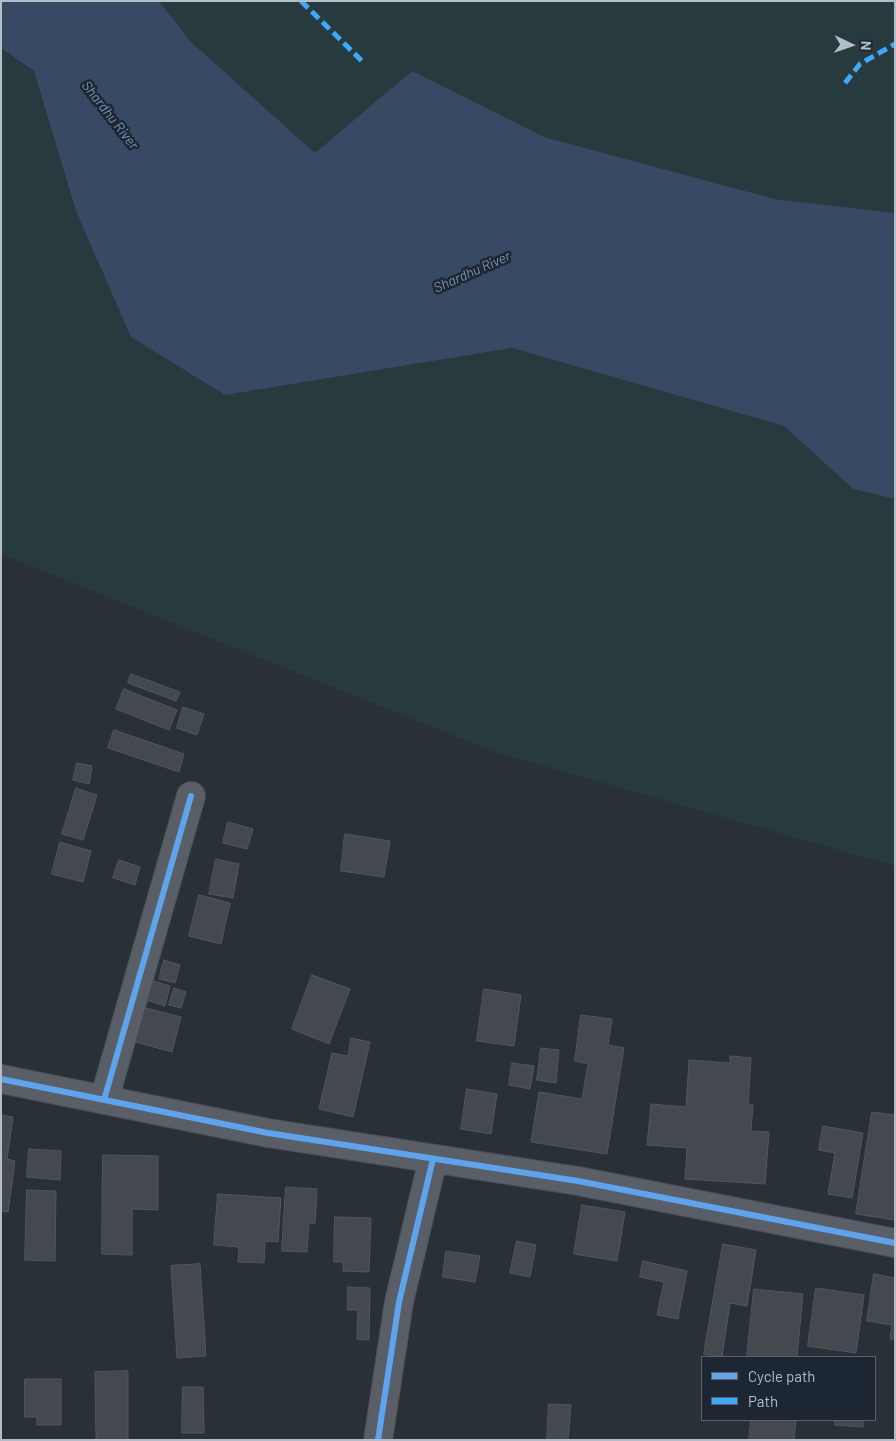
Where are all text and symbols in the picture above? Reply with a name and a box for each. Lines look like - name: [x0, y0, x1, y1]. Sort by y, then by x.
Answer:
- north arrow: [826, 20, 876, 70]
- text: N: [858, 41, 875, 51]
- water label: Shardhu River: [78, 77, 142, 153]
- water label: Shardhu River: [431, 248, 513, 296]
- legend: [701, 1356, 876, 1421]
- text: Cycle path: [748, 1367, 815, 1385]
- text: Path: [748, 1392, 778, 1410]

